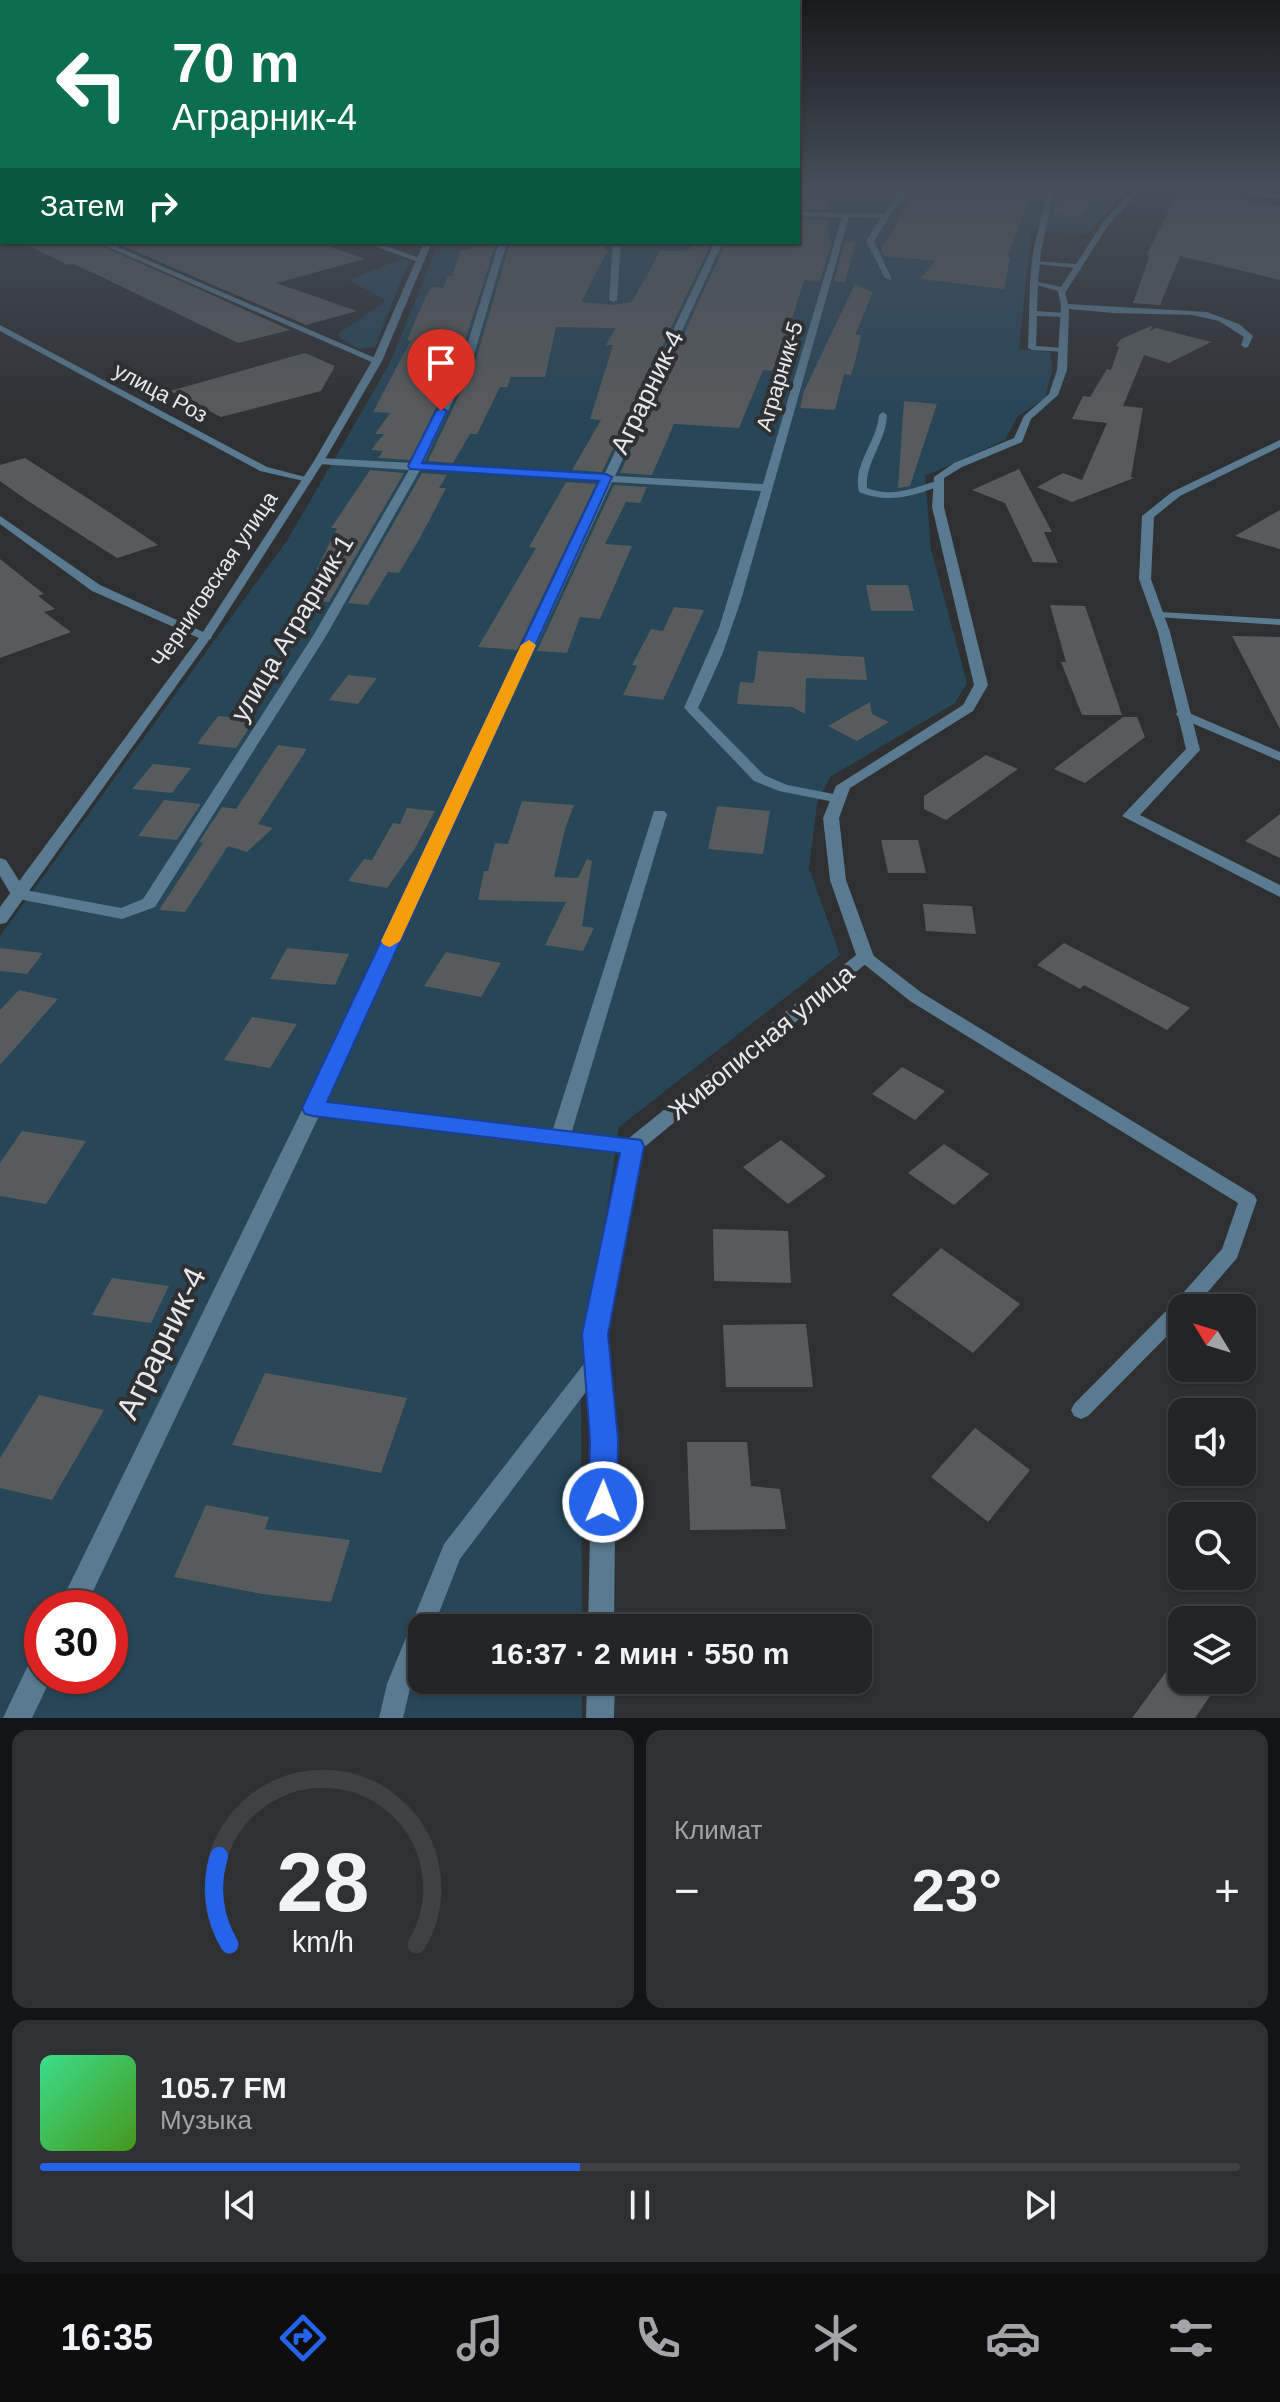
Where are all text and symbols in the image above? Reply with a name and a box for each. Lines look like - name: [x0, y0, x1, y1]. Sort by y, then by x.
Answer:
- text: 70 m: [172, 31, 300, 94]
- icon: left: [40, 32, 144, 136]
- text: Аграрник-4: [172, 97, 357, 138]
- icon: right: [141, 184, 185, 228]
- text: Затем: [40, 189, 125, 222]
- street label: Аграрник-5: [751, 318, 808, 434]
- street label: Аграрник-4: [604, 325, 690, 459]
- pin: [407, 329, 475, 411]
- icon: arrive: [419, 341, 463, 385]
- street label: улица Роз: [110, 357, 212, 428]
- street label: Черниговская улица: [146, 486, 283, 672]
- street label: улица Аграрник-1: [224, 529, 360, 727]
- street label: Живописная улица: [662, 958, 860, 1126]
- street label: Аграрник-4: [109, 1261, 213, 1425]
- north arrow: [1168, 1294, 1256, 1382]
- map controls: [1168, 1294, 1256, 1694]
- button: sound: [1168, 1398, 1256, 1486]
- position arrow: [561, 1460, 645, 1544]
- button: search: [1168, 1502, 1256, 1590]
- speed limit sign: 30: [24, 1590, 128, 1694]
- button: layers: [1168, 1606, 1256, 1694]
- text: 16:37 · 2 мин · 550 m: [491, 1637, 789, 1670]
- text: Климат: [674, 1815, 763, 1845]
- text: 28: [277, 1836, 369, 1929]
- text: 23°: [912, 1857, 1002, 1924]
- text: −: [674, 1866, 700, 1915]
- text: +: [1214, 1866, 1240, 1915]
- text: km/h: [292, 1926, 354, 1958]
- text: 105.7 FM: [160, 2071, 287, 2104]
- text: Музыка: [160, 2105, 252, 2135]
- icon: previous: [218, 2183, 262, 2227]
- icon: pause: [618, 2183, 662, 2227]
- icon: next: [1018, 2183, 1062, 2227]
- icon: directions: [275, 2310, 331, 2366]
- icon: music: [452, 2310, 508, 2366]
- icon: phone: [630, 2310, 686, 2366]
- icon: climate: [808, 2310, 864, 2366]
- icon: car: [985, 2310, 1041, 2366]
- icon: filters: [1163, 2310, 1219, 2366]
- text: 16:35: [61, 2317, 153, 2358]

